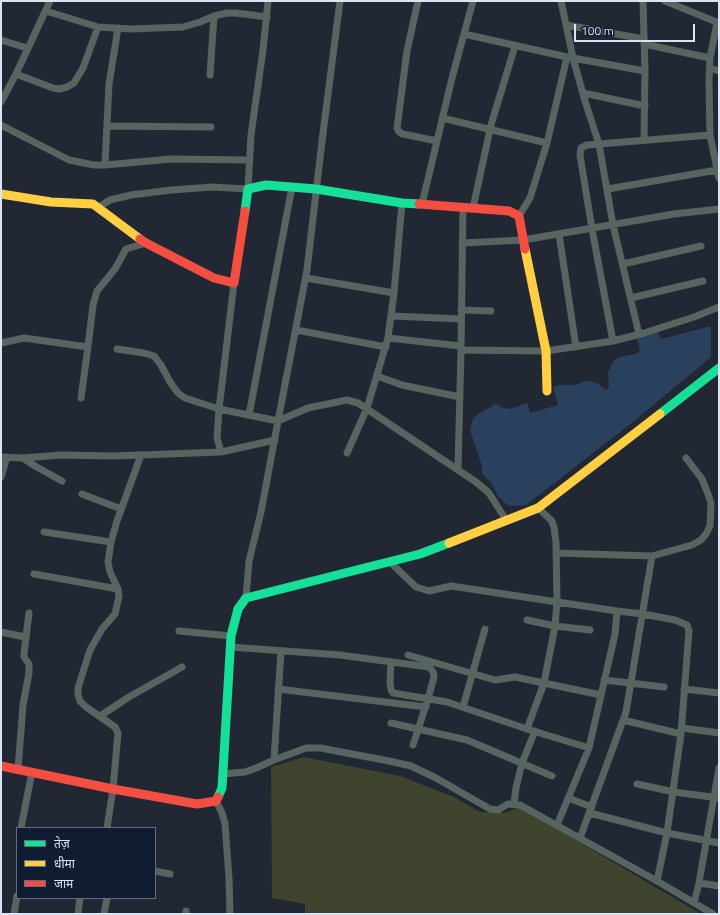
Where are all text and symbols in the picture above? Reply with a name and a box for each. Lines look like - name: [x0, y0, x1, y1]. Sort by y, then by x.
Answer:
- scale bar: [576, 16, 697, 42]
- text: 100 m: [581, 21, 614, 40]
- legend: [16, 827, 156, 899]
- text: तेज़: [54, 834, 70, 853]
- text: धीमा: [54, 854, 75, 873]
- text: जाम: [54, 874, 73, 893]

